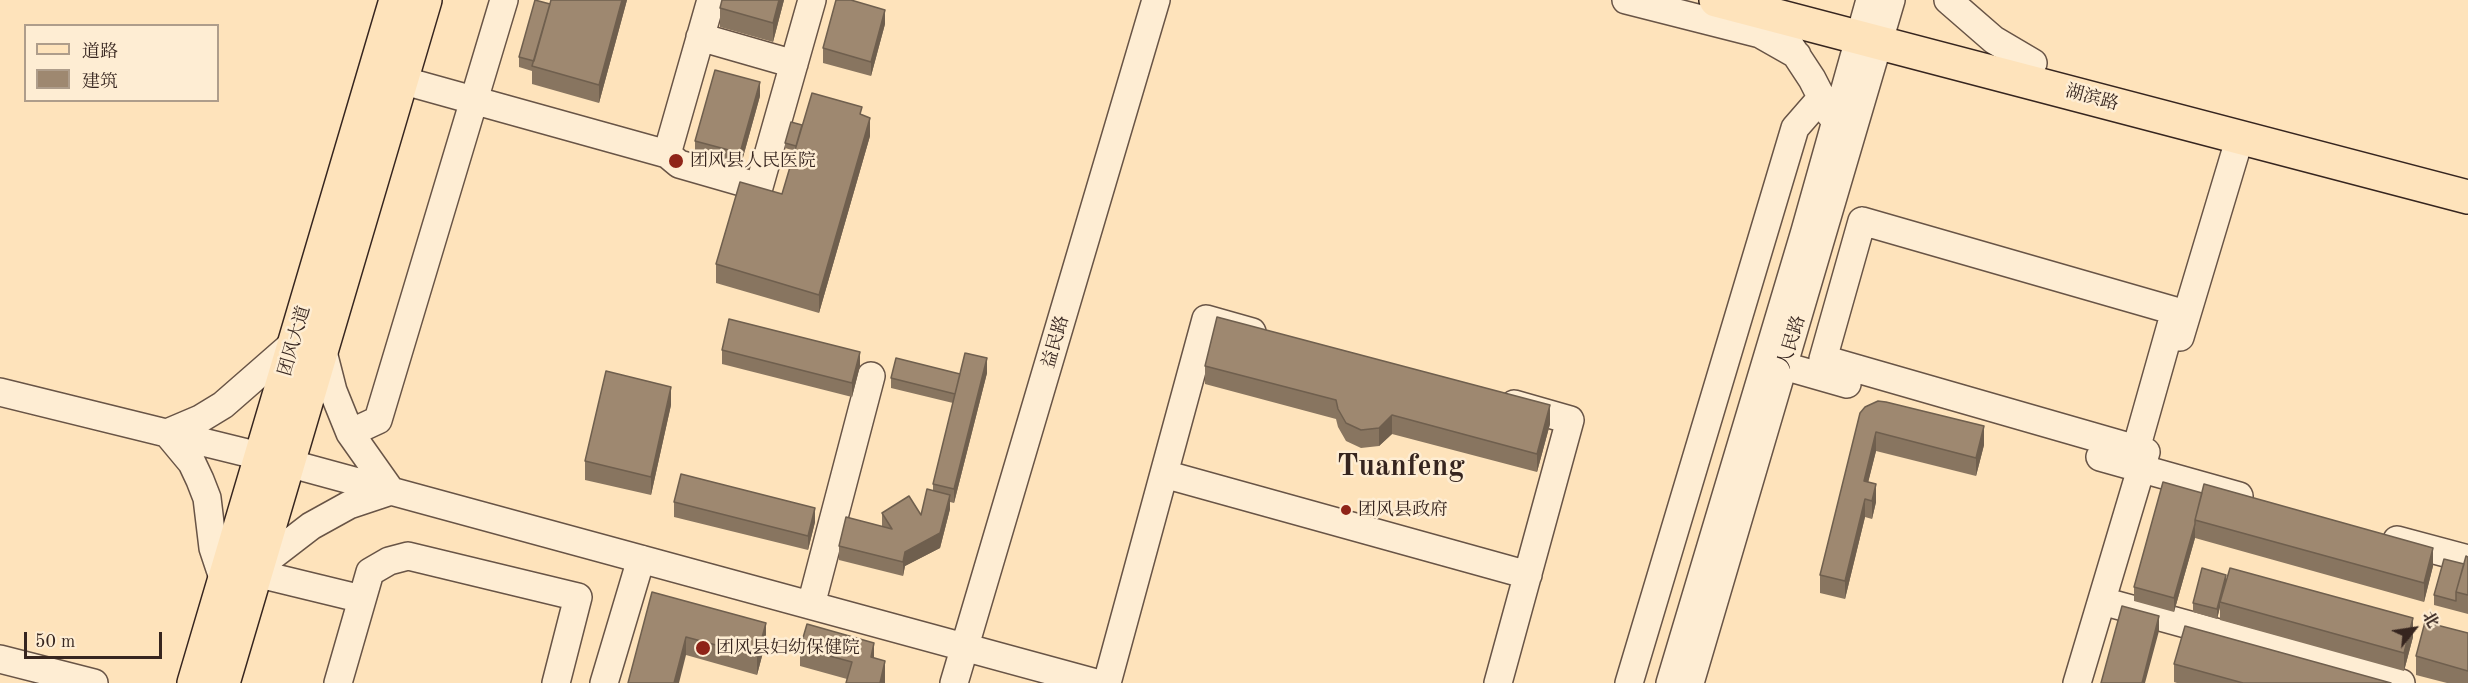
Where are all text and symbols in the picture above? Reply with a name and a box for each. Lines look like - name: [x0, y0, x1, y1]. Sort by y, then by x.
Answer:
- legend: [24, 24, 219, 102]
- text: 道路: [82, 43, 118, 61]
- text: 建筑: [82, 73, 118, 91]
- street label: 湖滨路: [2063, 81, 2121, 115]
- place label: 团风县人民医院: [690, 150, 816, 172]
- marker: 团风县人民医院: [667, 152, 685, 170]
- street label: 团风大道: [275, 303, 315, 379]
- street label: 益民路: [1038, 313, 1074, 371]
- street label: 人民路: [1774, 313, 1810, 371]
- district label: Tuanfeng: [1337, 449, 1465, 485]
- place label: 团风县政府: [1358, 499, 1448, 521]
- marker: 团风县政府: [1339, 503, 1353, 517]
- north arrow: [2384, 599, 2444, 659]
- text: 北: [2419, 609, 2441, 631]
- scale bar: [27, 620, 165, 658]
- text: 50 m: [35, 633, 75, 651]
- place label: 团风县妇幼保健院: [716, 637, 860, 659]
- marker: 团风县妇幼保健院: [694, 639, 712, 657]

